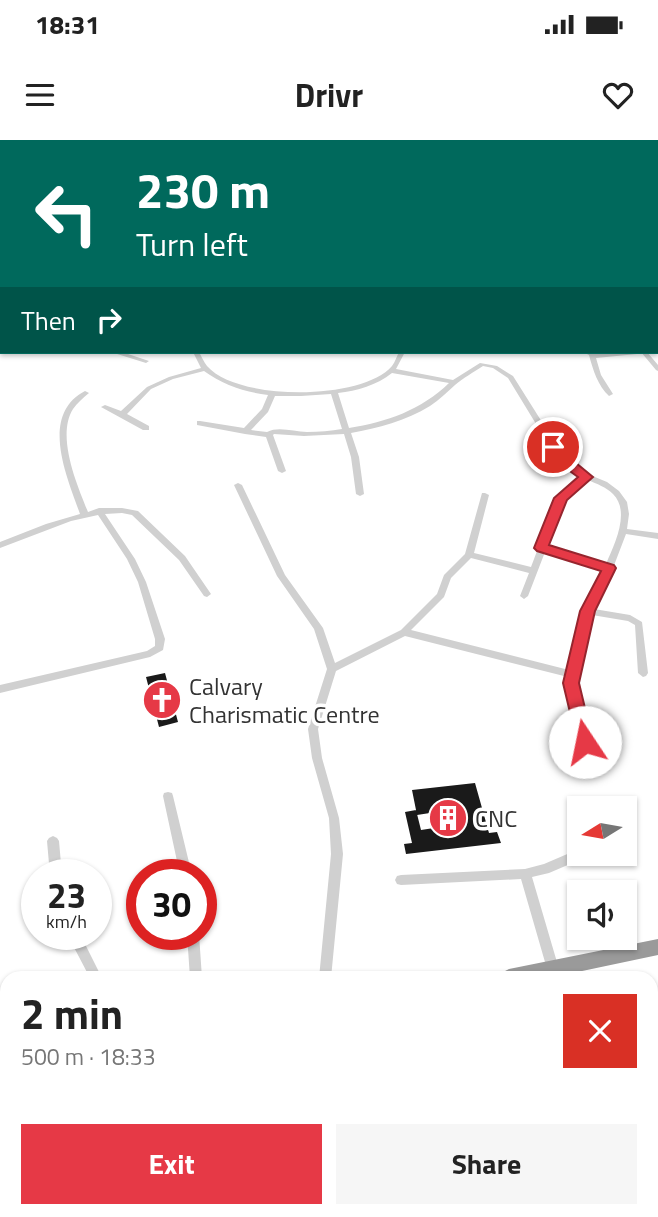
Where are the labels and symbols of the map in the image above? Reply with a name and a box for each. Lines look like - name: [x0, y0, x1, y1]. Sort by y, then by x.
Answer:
- pin: [523, 417, 583, 477]
- place label: Calvary Charismatic Centre: [189, 668, 380, 732]
- church icon: Calvary Charismatic Centre: [141, 679, 183, 721]
- position arrow: [548, 705, 622, 779]
- north arrow: [567, 796, 637, 866]
- building icon: CNC: [427, 797, 469, 839]
- place label: CNC: [475, 800, 517, 836]
- speed limit sign: 30: [126, 859, 217, 950]

